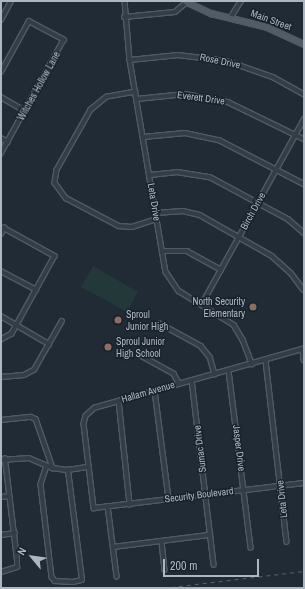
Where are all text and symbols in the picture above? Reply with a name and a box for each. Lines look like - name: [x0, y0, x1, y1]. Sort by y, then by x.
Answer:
- street label: Main Street: [249, 7, 293, 33]
- street label: Witches Hollow Lane: [15, 49, 63, 123]
- street label: Rose Drive: [199, 51, 241, 71]
- street label: Everett Drive: [176, 89, 226, 107]
- street label: Leta Drive: [145, 182, 163, 222]
- street label: Birch Drive: [238, 190, 268, 232]
- place label: North Security Elementary: [193, 295, 245, 318]
- marker: North Security Elementary: [248, 302, 258, 312]
- place label: Sproul Junior High: [126, 308, 168, 332]
- marker: Sproul Junior High: [113, 315, 123, 325]
- place label: Sproul Junior High School: [116, 335, 165, 358]
- marker: Sproul Junior High School: [103, 342, 113, 352]
- street label: Hallam Avenue: [120, 379, 176, 405]
- street label: Jasper Drive: [230, 424, 248, 472]
- street label: Sumac Drive: [191, 425, 209, 473]
- street label: Leta Drive: [274, 480, 290, 518]
- street label: Security Boulevard: [164, 485, 234, 505]
- north arrow: [12, 537, 52, 577]
- text: N: [14, 545, 29, 557]
- scale bar: [165, 551, 261, 577]
- text: 200 m: [170, 558, 197, 574]

